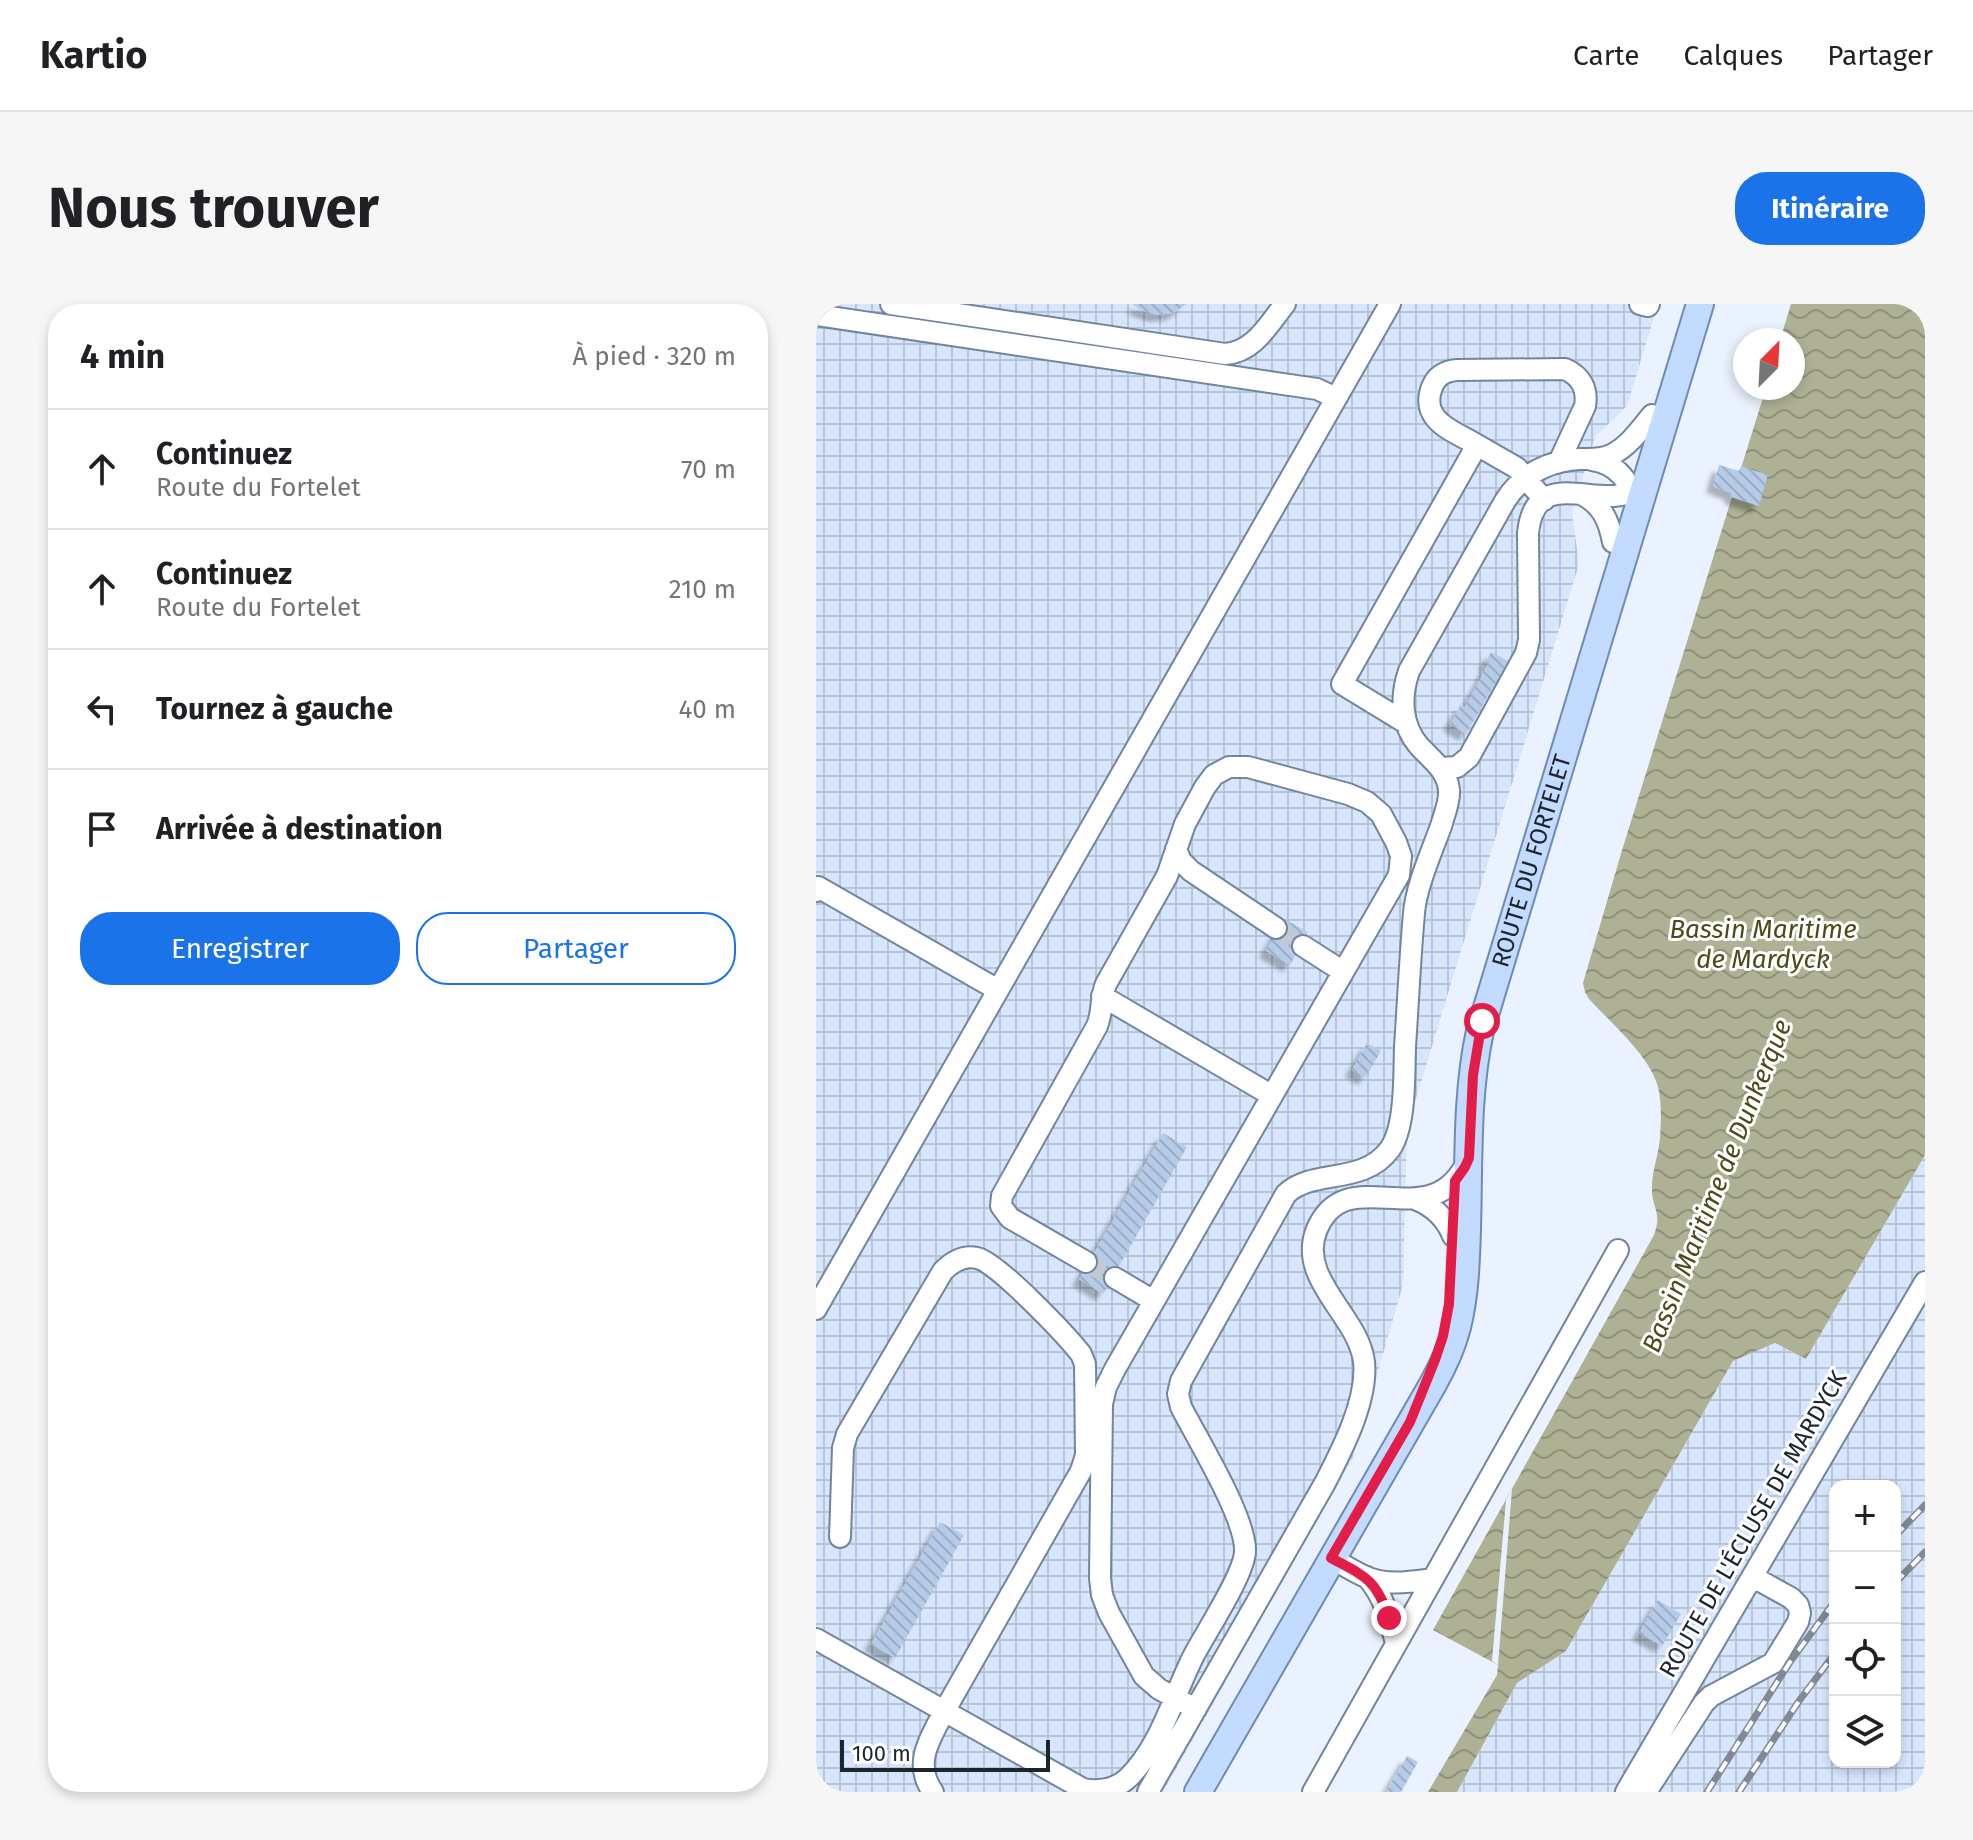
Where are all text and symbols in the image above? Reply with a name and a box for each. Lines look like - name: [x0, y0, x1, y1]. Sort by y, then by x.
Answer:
- text: Kartio: [40, 32, 147, 78]
- text: Carte: [1573, 39, 1639, 72]
- text: Calques: [1683, 39, 1783, 72]
- text: Partager: [1827, 39, 1933, 72]
- button: Itinéraire: [1735, 172, 1925, 245]
- text: Nous trouver: [48, 175, 379, 242]
- north arrow: [1733, 328, 1805, 400]
- text: 4 min: [80, 336, 165, 377]
- text: À pied · 320 m: [572, 341, 736, 372]
- text: Continuez: [156, 436, 292, 472]
- icon: ahead: [80, 447, 124, 491]
- text: 70 m: [681, 454, 736, 485]
- text: Route du Fortelet: [156, 472, 361, 503]
- text: Continuez: [156, 556, 292, 592]
- icon: ahead: [80, 567, 124, 611]
- text: 210 m: [669, 574, 736, 605]
- text: Route du Fortelet: [156, 592, 361, 623]
- icon: left: [80, 687, 124, 731]
- text: Tournez à gauche: [156, 691, 393, 727]
- text: 40 m: [678, 694, 736, 725]
- street label: ROUTE DU FORTELET: [1486, 751, 1577, 971]
- icon: arrive: [80, 807, 124, 851]
- text: Arrivée à destination: [156, 811, 443, 847]
- button: Enregistrer: [80, 912, 400, 985]
- button: Partager: [416, 912, 736, 985]
- water label: Bassin Maritime de Mardyck: [1669, 914, 1857, 975]
- route start: [1464, 1003, 1500, 1039]
- water label: Bassin Maritime de Dunkerque: [1636, 1015, 1798, 1357]
- street label: ROUTE DE L'ÉCLUSE DE MARDYCK: [1653, 1364, 1853, 1682]
- map controls: [1829, 1480, 1901, 1768]
- button: +: [1829, 1480, 1901, 1552]
- button: −: [1829, 1552, 1901, 1624]
- route end: [1371, 1600, 1407, 1636]
- button: locate: [1829, 1624, 1901, 1696]
- button: layers: [1829, 1696, 1901, 1768]
- scale bar: [840, 1736, 1050, 1772]
- text: 100 m: [852, 1740, 911, 1767]

